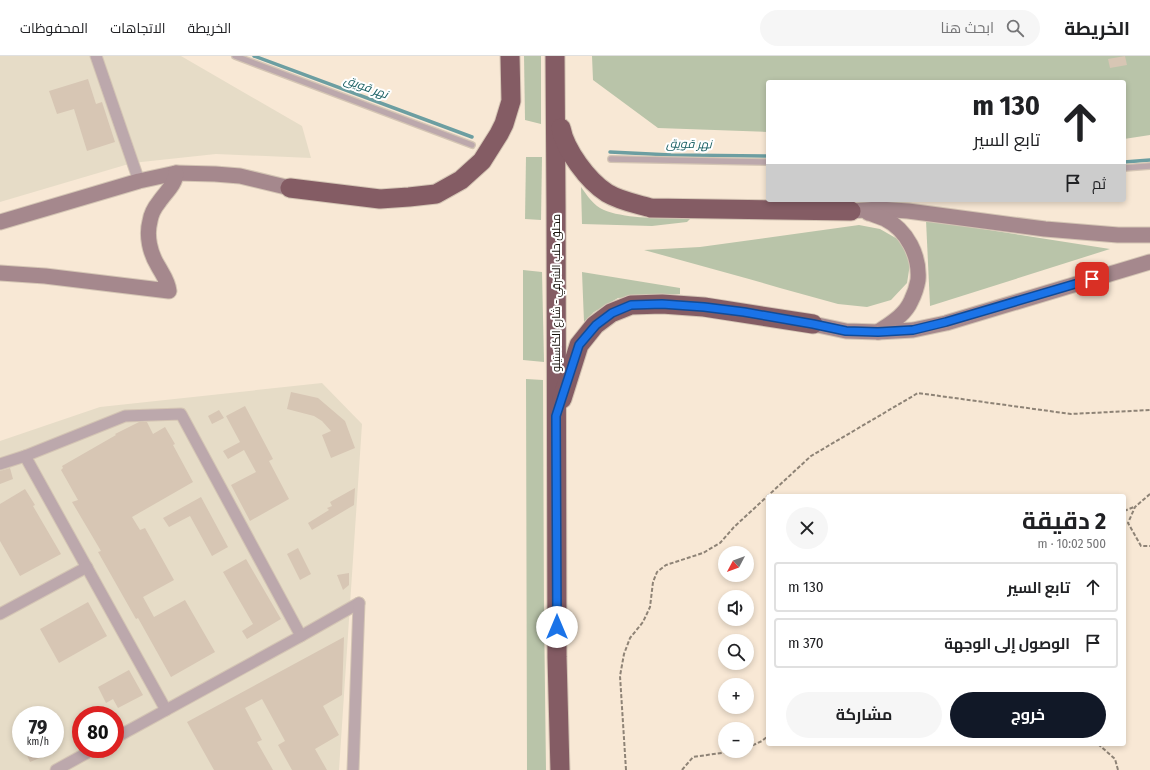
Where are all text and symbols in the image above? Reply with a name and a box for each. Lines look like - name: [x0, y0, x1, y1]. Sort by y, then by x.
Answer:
- search box: [760, 10, 1040, 46]
- icon: search: [1004, 17, 1026, 39]
- text: الخريطة: [1064, 17, 1130, 40]
- text: ابحث هنا: [941, 19, 994, 37]
- text: المحفوظات: [20, 20, 88, 37]
- text: الاتجاهات: [110, 20, 166, 37]
- text: الخريطة: [188, 20, 231, 37]
- water label: نهر قويق: [342, 73, 392, 103]
- text: 130 m: [972, 89, 1040, 122]
- icon: ahead: [1054, 96, 1106, 148]
- text: تابع السير: [974, 129, 1040, 151]
- water label: نهر قويق: [666, 137, 714, 152]
- icon: arrive: [1062, 172, 1084, 194]
- text: ثم: [1092, 175, 1106, 193]
- street label: محلق حلب الشرقي - شارع الكاستيلو: [550, 214, 565, 372]
- pin: [1075, 262, 1109, 296]
- icon: arrive: [1081, 268, 1103, 290]
- button: close: [786, 507, 828, 549]
- text: 2 دقيقة: [1022, 507, 1106, 535]
- text: 500 m · 10:02: [1038, 536, 1106, 551]
- north arrow: [718, 546, 754, 582]
- map controls: [718, 546, 754, 758]
- icon: ahead: [1082, 576, 1104, 598]
- text: 130 m: [788, 578, 824, 596]
- text: تابع السير: [1007, 579, 1070, 597]
- button: sound: [718, 590, 754, 626]
- position arrow: [536, 606, 578, 648]
- icon: arrive: [1082, 632, 1104, 654]
- button: search: [718, 634, 754, 670]
- text: 370 m: [788, 634, 824, 652]
- text: الوصول إلى الوجهة: [944, 635, 1070, 653]
- button: +: [718, 678, 754, 714]
- button: مشاركة: [786, 692, 942, 738]
- button: خروج: [950, 692, 1106, 738]
- speed limit sign: 80: [72, 706, 124, 758]
- text: 79: [29, 715, 47, 739]
- button: −: [718, 722, 754, 758]
- text: km/h: [27, 736, 49, 748]

